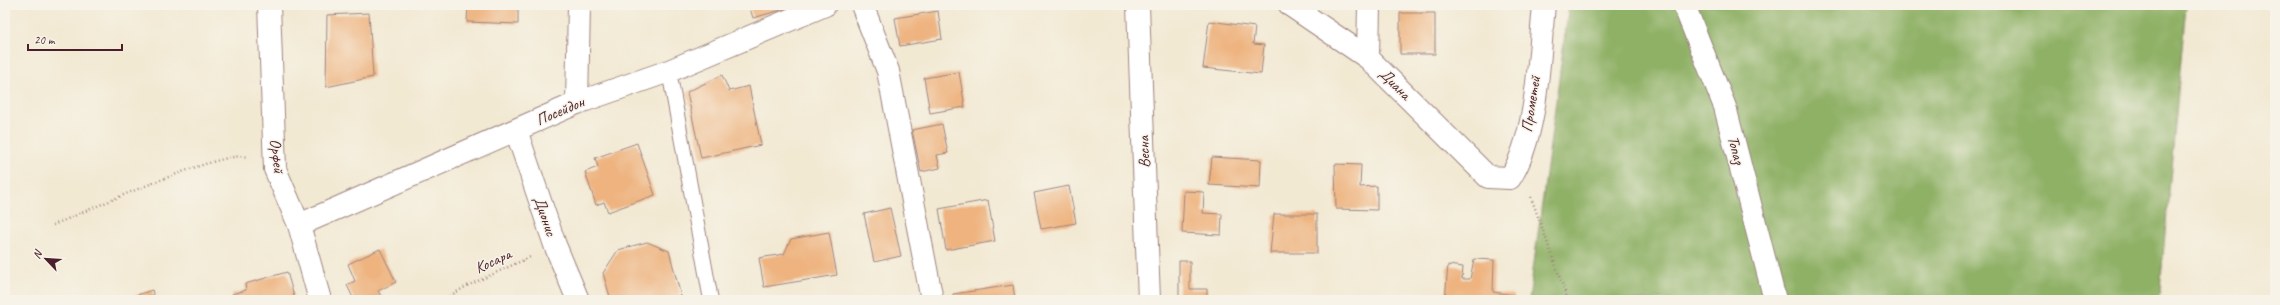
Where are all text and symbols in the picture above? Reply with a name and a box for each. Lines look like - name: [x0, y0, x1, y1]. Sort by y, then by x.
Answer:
- scale bar: [28, 26, 122, 52]
- text: 20 m: [34, 32, 56, 48]
- street label: Диана: [1375, 64, 1416, 105]
- street label: Прометей: [1517, 73, 1546, 134]
- street label: Посейдон: [533, 91, 589, 130]
- street label: Весна: [1133, 134, 1155, 168]
- street label: Топаз: [1723, 134, 1749, 167]
- street label: Орфей: [265, 138, 289, 176]
- street label: Дионис: [529, 193, 562, 240]
- north arrow: [26, 239, 66, 279]
- street label: Косара: [472, 243, 516, 278]
- text: N: [29, 247, 46, 261]

